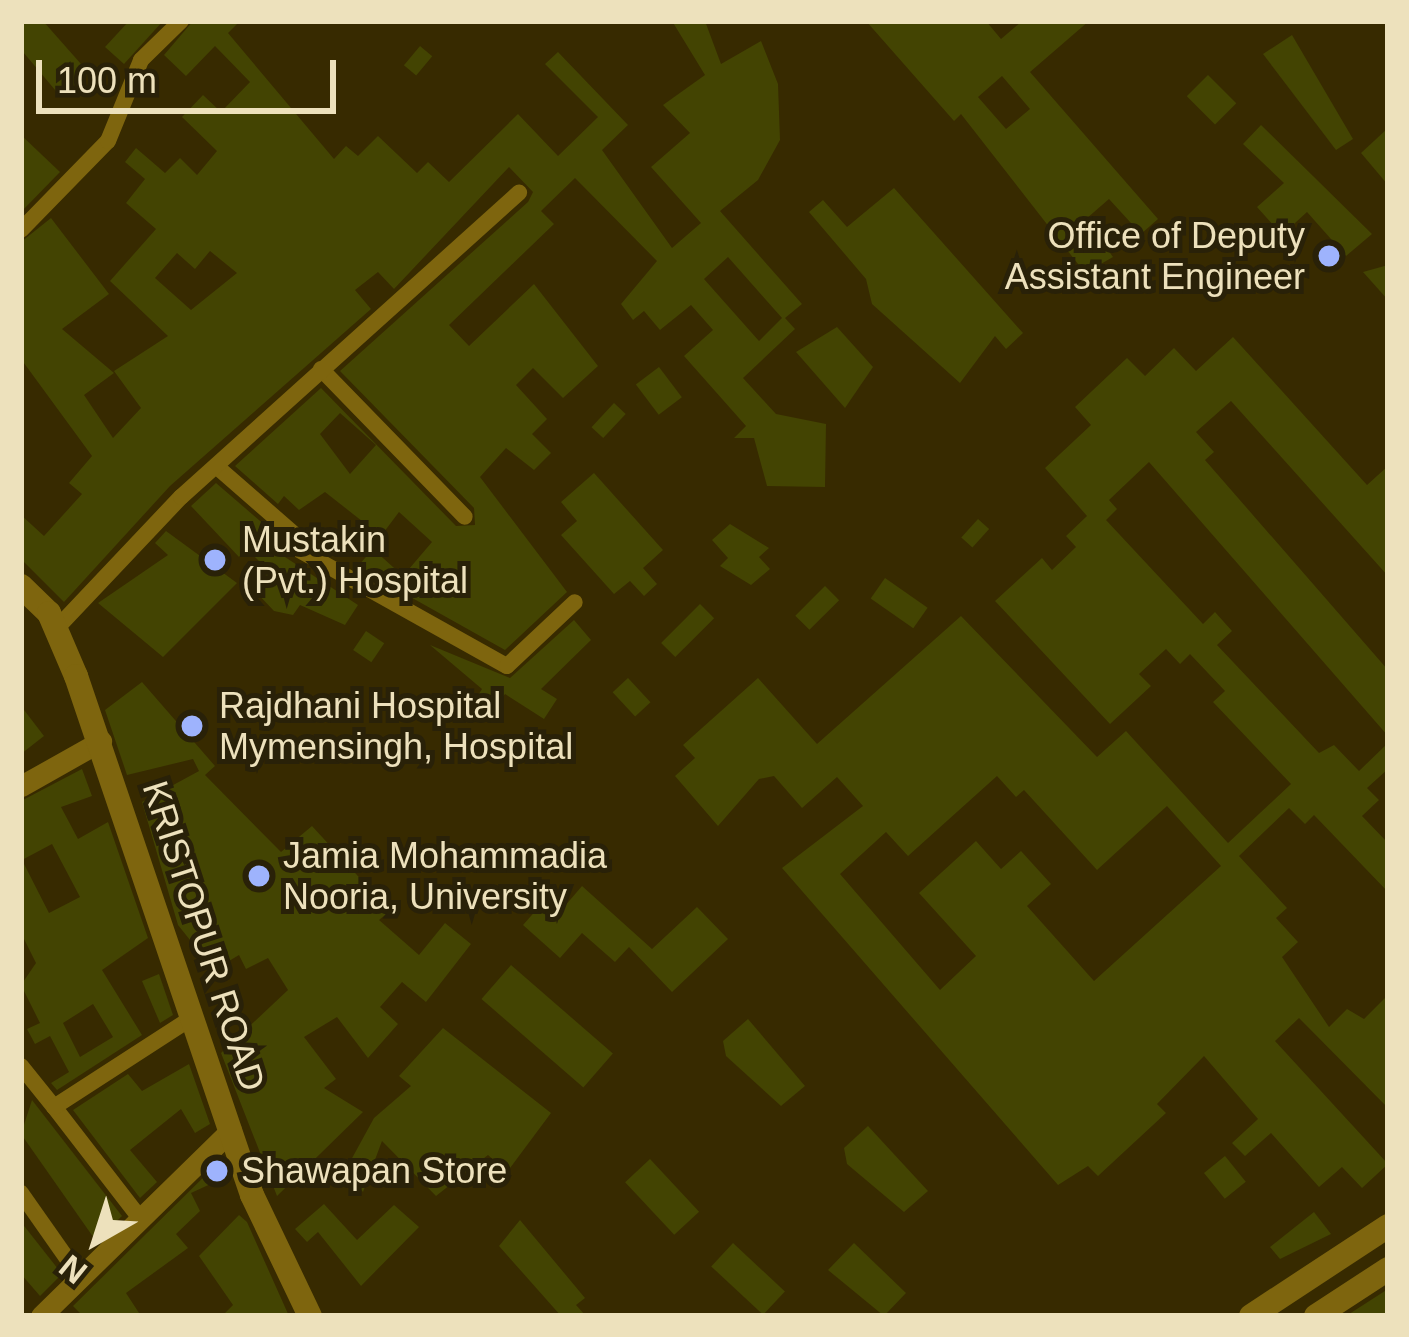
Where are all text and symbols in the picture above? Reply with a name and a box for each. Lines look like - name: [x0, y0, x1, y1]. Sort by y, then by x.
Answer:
- scale bar: [42, 36, 342, 110]
- text: 100 m: [57, 60, 157, 101]
- place label: Office of Deputy Assistant Engineer: [1005, 213, 1305, 298]
- marker: Office of Deputy Assistant Engineer: [1316, 243, 1342, 269]
- place label: Mustakin (Pvt.) Hospital: [242, 517, 468, 602]
- marker: Mustakin (Pvt.) Hospital: [199, 544, 231, 576]
- place label: Rajdhani Hospital Mymensingh, Hospital: [219, 683, 573, 768]
- marker: Rajdhani Hospital Mymensingh, Hospital: [176, 710, 208, 742]
- street label: KRISTOPUR ROAD: [133, 776, 275, 1096]
- place label: Jamia Mohammadia Nooria, University: [283, 833, 607, 918]
- marker: Jamia Mohammadia Nooria, University: [246, 863, 272, 889]
- place label: Shawapan Store: [241, 1149, 507, 1193]
- marker: Shawapan Store: [204, 1158, 230, 1184]
- north arrow: [36, 1181, 156, 1301]
- text: N: [52, 1247, 94, 1291]

